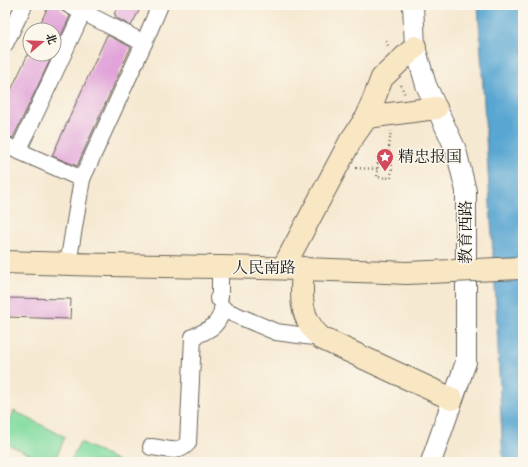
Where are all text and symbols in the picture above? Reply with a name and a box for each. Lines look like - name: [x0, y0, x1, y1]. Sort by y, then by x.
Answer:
- north arrow: [22, 22, 62, 62]
- text: 北: [42, 32, 59, 47]
- place icon: 精忠报国: [375, 147, 395, 172]
- place label: 精忠报国: [398, 147, 462, 167]
- street label: 教育西路: [456, 200, 476, 264]
- street label: 人民南路: [232, 258, 296, 278]

